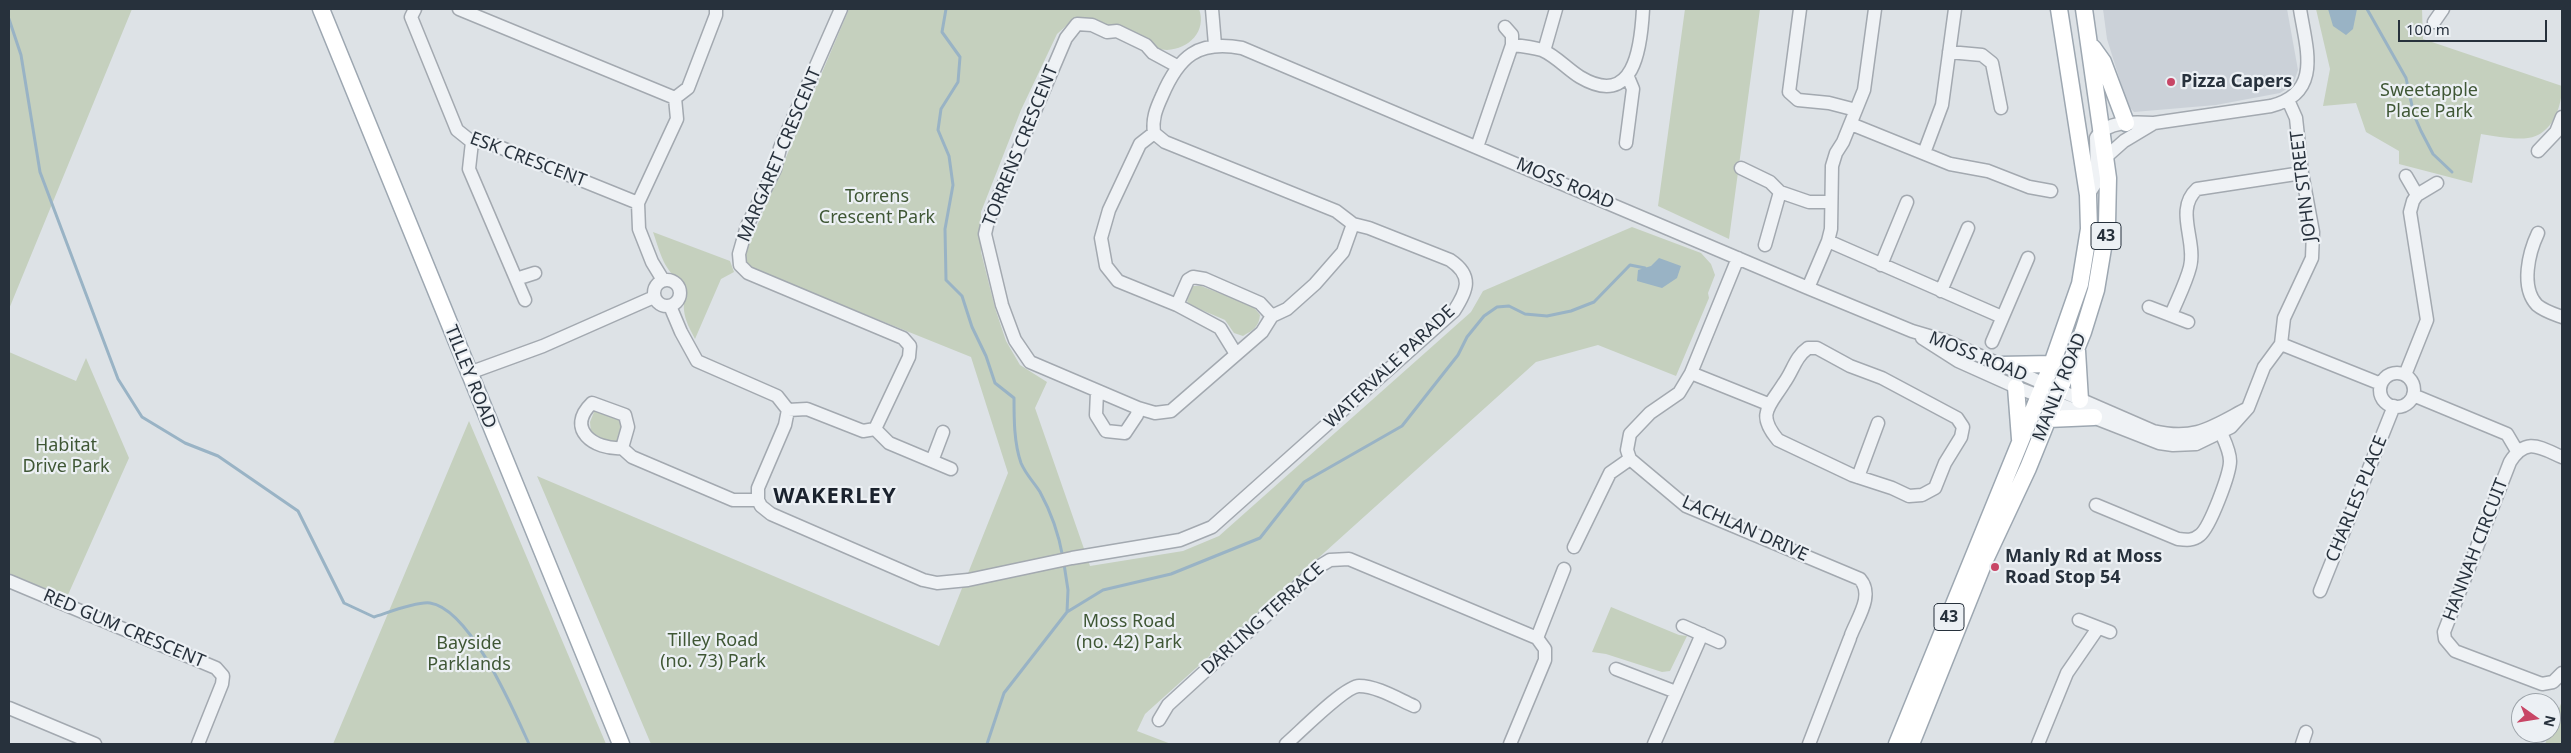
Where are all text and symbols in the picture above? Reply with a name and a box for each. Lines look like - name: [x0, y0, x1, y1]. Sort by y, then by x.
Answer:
- scale bar: [2401, 10, 2550, 42]
- text: 100 m: [2406, 19, 2450, 39]
- street label: TORRENS CRESCENT: [979, 62, 1063, 230]
- street label: MARGARET CRESCENT: [734, 65, 826, 245]
- place label: Pizza Capers: [2181, 71, 2292, 93]
- marker: Pizza Capers: [2165, 76, 2177, 88]
- park label: Sweetapple Place Park: [2380, 80, 2478, 122]
- street label: ESK CRESCENT: [467, 128, 589, 192]
- street label: JOHN STREET: [2286, 129, 2322, 243]
- street label: MOSS ROAD: [1513, 154, 1617, 214]
- park label: Torrens Crescent Park: [819, 186, 935, 228]
- road number: 43: [2091, 222, 2121, 250]
- street label: WATERVALE PARADE: [1320, 301, 1460, 433]
- street label: TILLEY ROAD: [439, 322, 501, 432]
- street label: MOSS ROAD: [1926, 327, 2030, 387]
- street label: MANLY ROAD: [2028, 330, 2092, 444]
- street label: CHARLES PLACE: [2322, 433, 2392, 565]
- park label: Habitat Drive Park: [22, 435, 110, 478]
- street label: HANNAH CIRCUIT: [2439, 476, 2513, 624]
- district label: WAKERLEY: [772, 484, 898, 510]
- street label: LACHLAN DRIVE: [1679, 492, 1811, 566]
- place label: Manly Rd at Moss Road Stop 54: [2005, 546, 2162, 588]
- street label: DARLING TERRACE: [1197, 558, 1329, 680]
- marker: Manly Rd at Moss Road Stop 54: [1989, 561, 2001, 573]
- street label: RED GUM CRESCENT: [40, 585, 208, 673]
- road number: 43: [1934, 604, 1964, 630]
- park label: Moss Road (no. 42) Park: [1076, 611, 1182, 654]
- park label: Tilley Road (no. 73) Park: [660, 630, 766, 672]
- park label: Bayside Parklands: [427, 633, 511, 676]
- north arrow: [2511, 693, 2561, 743]
- text: N: [2540, 714, 2561, 729]

